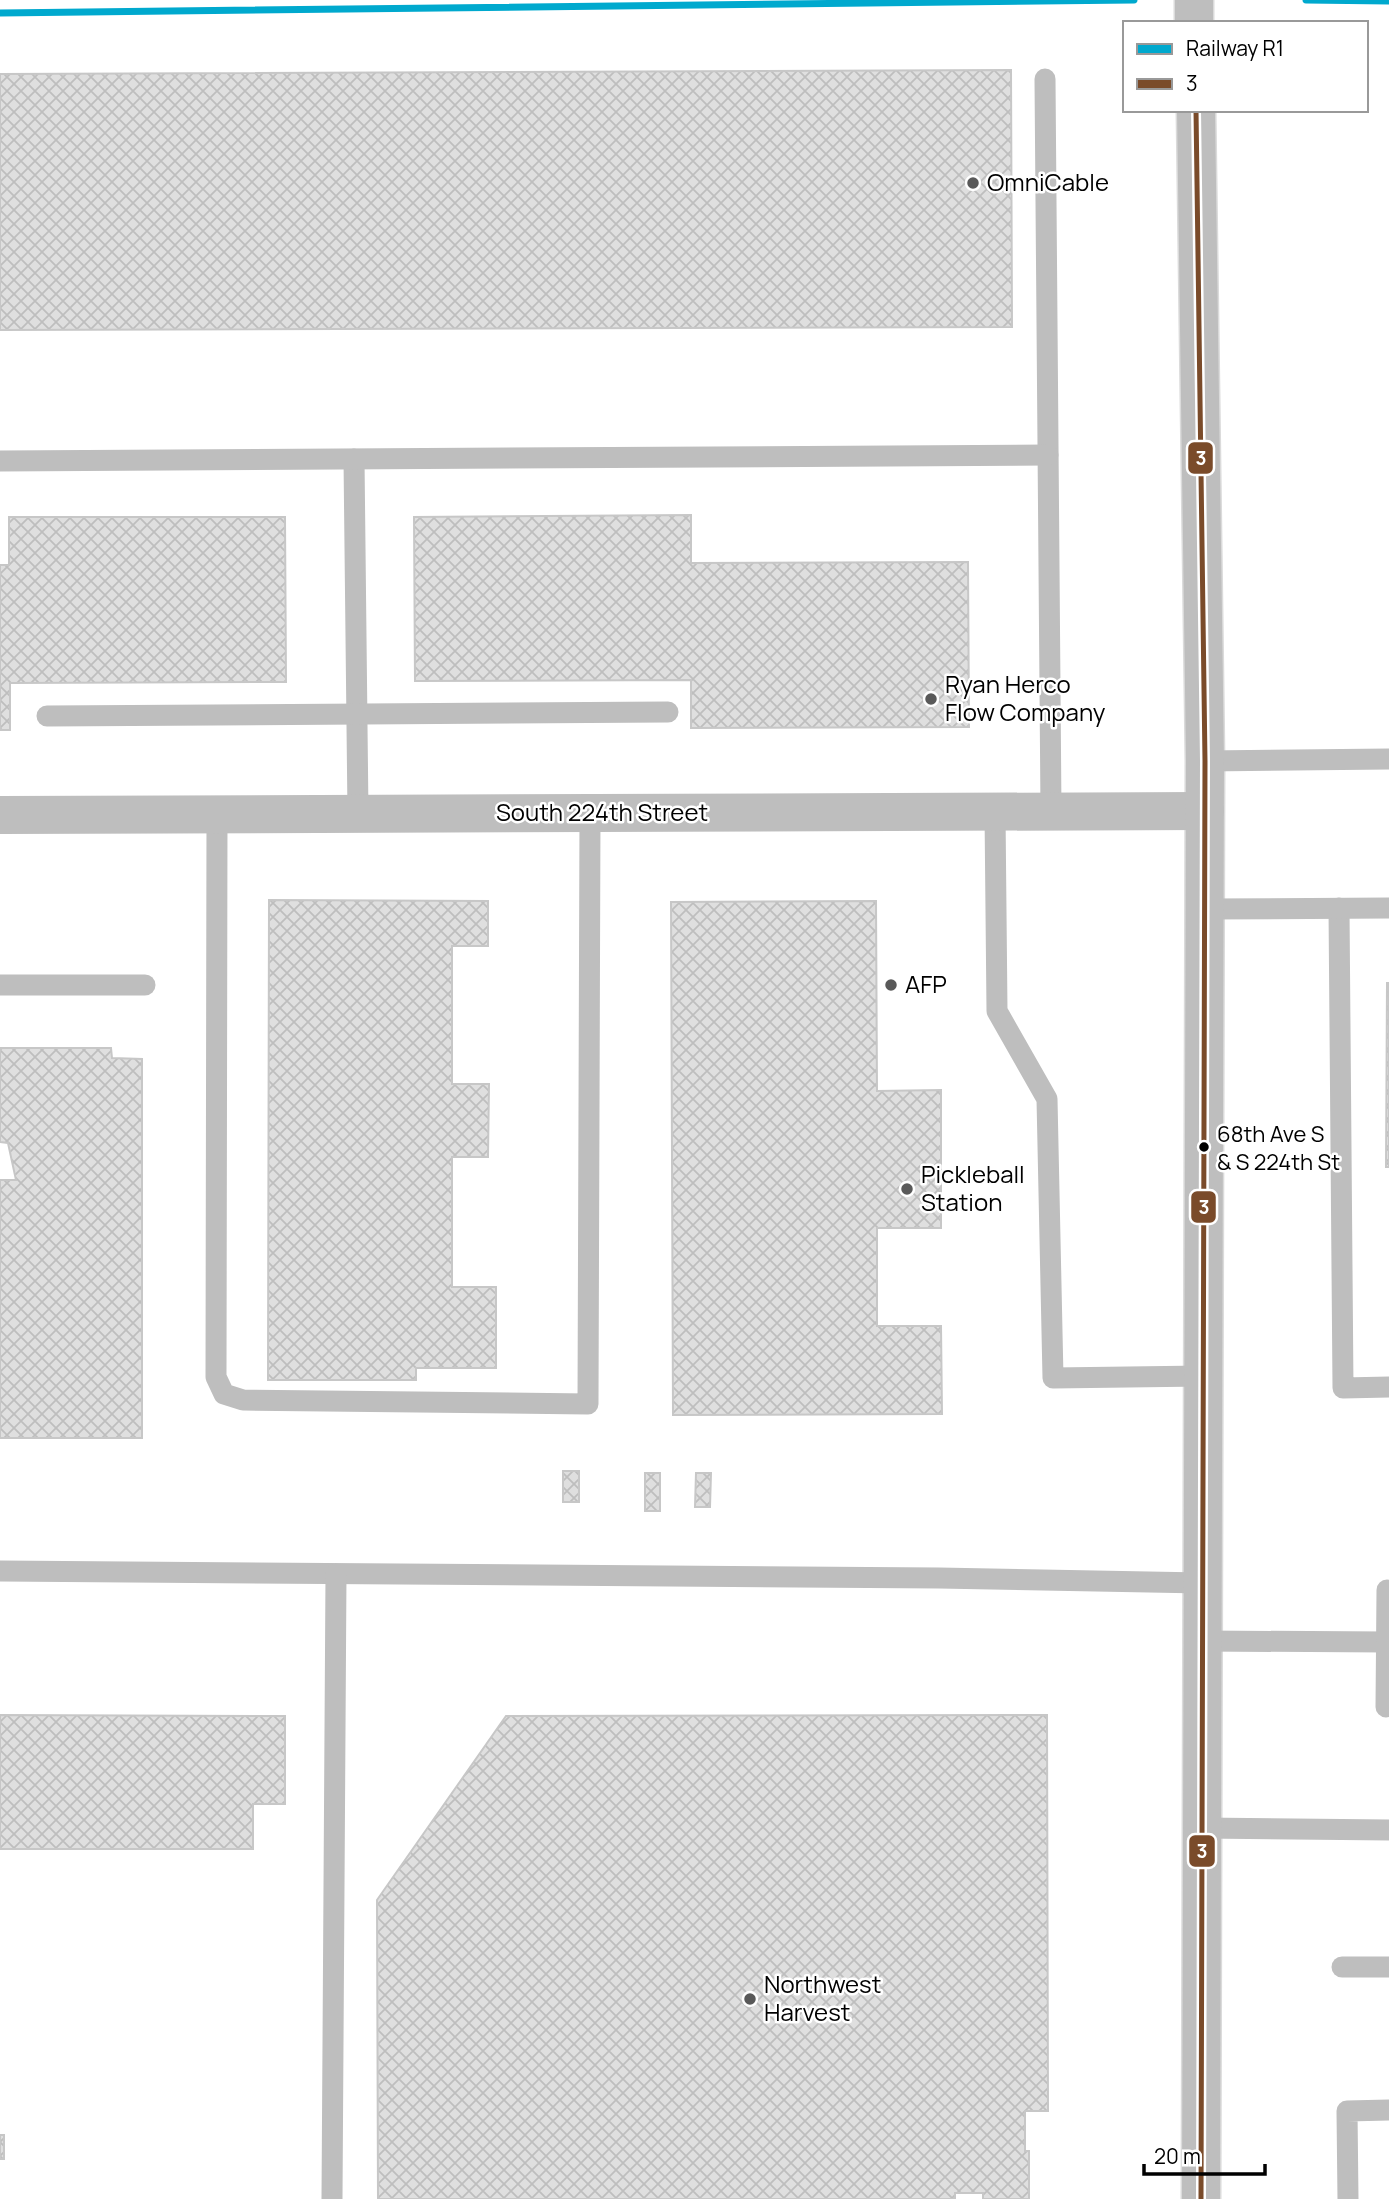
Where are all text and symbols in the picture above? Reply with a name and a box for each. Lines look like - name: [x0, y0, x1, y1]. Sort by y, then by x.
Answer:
- legend: [1123, 21, 1368, 112]
- text: Railway R1: [1186, 34, 1284, 62]
- text: 3: [1186, 69, 1198, 97]
- place label: OmniCable: [987, 165, 1109, 198]
- marker: OmniCable: [965, 175, 981, 191]
- line badge: 3: [1187, 441, 1214, 475]
- text: 3: [1195, 445, 1207, 471]
- place label: Ryan Herco Flow Company: [945, 667, 1106, 728]
- marker: Ryan Herco Flow Company: [923, 691, 939, 707]
- street label: South 224th Street: [496, 795, 708, 828]
- place label: AFP: [905, 967, 947, 1000]
- marker: AFP: [883, 977, 899, 993]
- place label: 68th Ave S & S 224th St: [1217, 1119, 1340, 1177]
- marker: 68th Ave S & S 224th St: [1197, 1140, 1211, 1154]
- place label: Pickleball Station: [921, 1157, 1025, 1218]
- marker: Pickleball Station: [899, 1181, 915, 1197]
- line badge: 3: [1190, 1190, 1217, 1224]
- text: 3: [1198, 1194, 1210, 1220]
- line badge: 3: [1188, 1834, 1216, 1868]
- text: 3: [1196, 1838, 1208, 1864]
- place label: Northwest Harvest: [764, 1967, 881, 2028]
- marker: Northwest Harvest: [742, 1991, 758, 2007]
- scale bar: [1144, 2132, 1265, 2176]
- text: 20 m: [1154, 2142, 1201, 2170]

